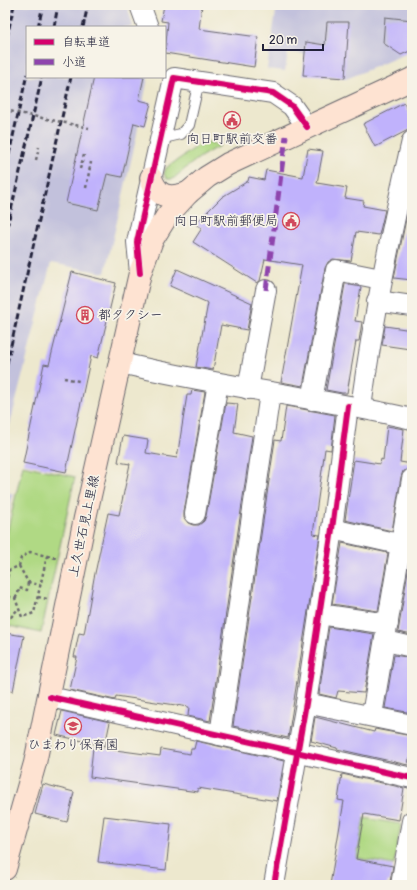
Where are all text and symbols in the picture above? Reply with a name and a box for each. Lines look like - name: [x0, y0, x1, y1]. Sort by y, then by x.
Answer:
- legend: [26, 26, 166, 78]
- scale bar: [263, 26, 323, 52]
- text: 20 m: [269, 33, 298, 48]
- text: 自転車道: [62, 35, 110, 50]
- text: 小道: [62, 55, 86, 70]
- public building icon: 向日町駅前交番: [222, 110, 242, 130]
- place label: 向日町駅前交番: [186, 131, 278, 147]
- public building icon: 向日町駅前郵便局: [281, 211, 301, 231]
- place label: 向日町駅前郵便局: [174, 213, 278, 229]
- building icon: 都タクシー: [75, 305, 95, 325]
- place label: 都タクシー: [98, 307, 163, 323]
- street label: 上久世石見上里線: [65, 473, 103, 579]
- school or university icon: ひまわり保育園: [63, 716, 83, 736]
- place label: ひまわり保育園: [27, 737, 119, 753]

